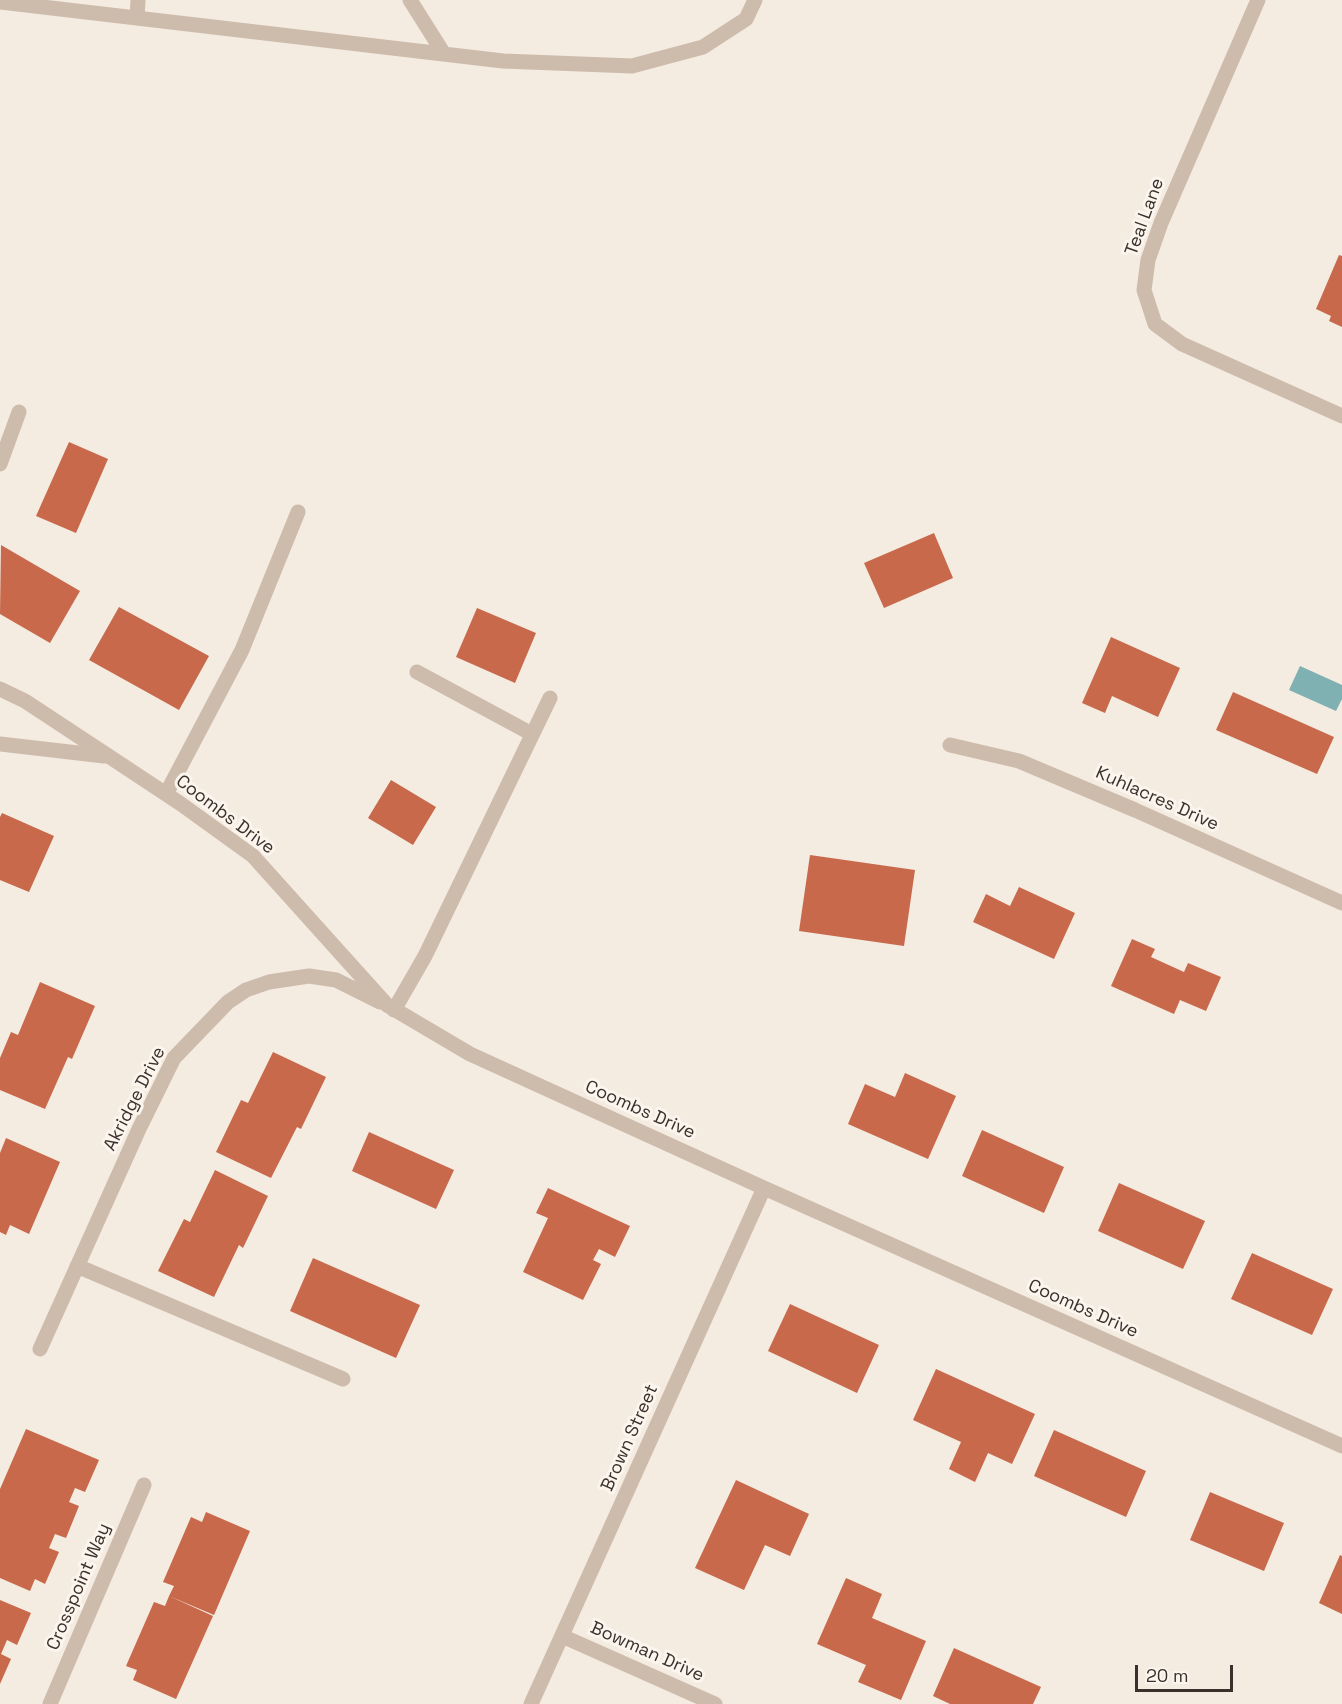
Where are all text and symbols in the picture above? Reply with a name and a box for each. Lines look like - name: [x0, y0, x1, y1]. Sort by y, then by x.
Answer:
- street label: Teal Lane: [1121, 175, 1169, 259]
- street label: Kuhlacres Drive: [1092, 762, 1222, 836]
- street label: Coombs Drive: [171, 771, 279, 859]
- street label: Akridge Drive: [100, 1043, 170, 1155]
- street label: Coombs Drive: [582, 1076, 698, 1144]
- street label: Coombs Drive: [1025, 1275, 1141, 1343]
- street label: Brown Street: [597, 1381, 663, 1495]
- street label: Crosspoint Way: [43, 1520, 115, 1654]
- street label: Bowman Drive: [587, 1617, 707, 1687]
- scale bar: [1138, 1653, 1236, 1691]
- text: 20 m: [1146, 1664, 1189, 1687]

